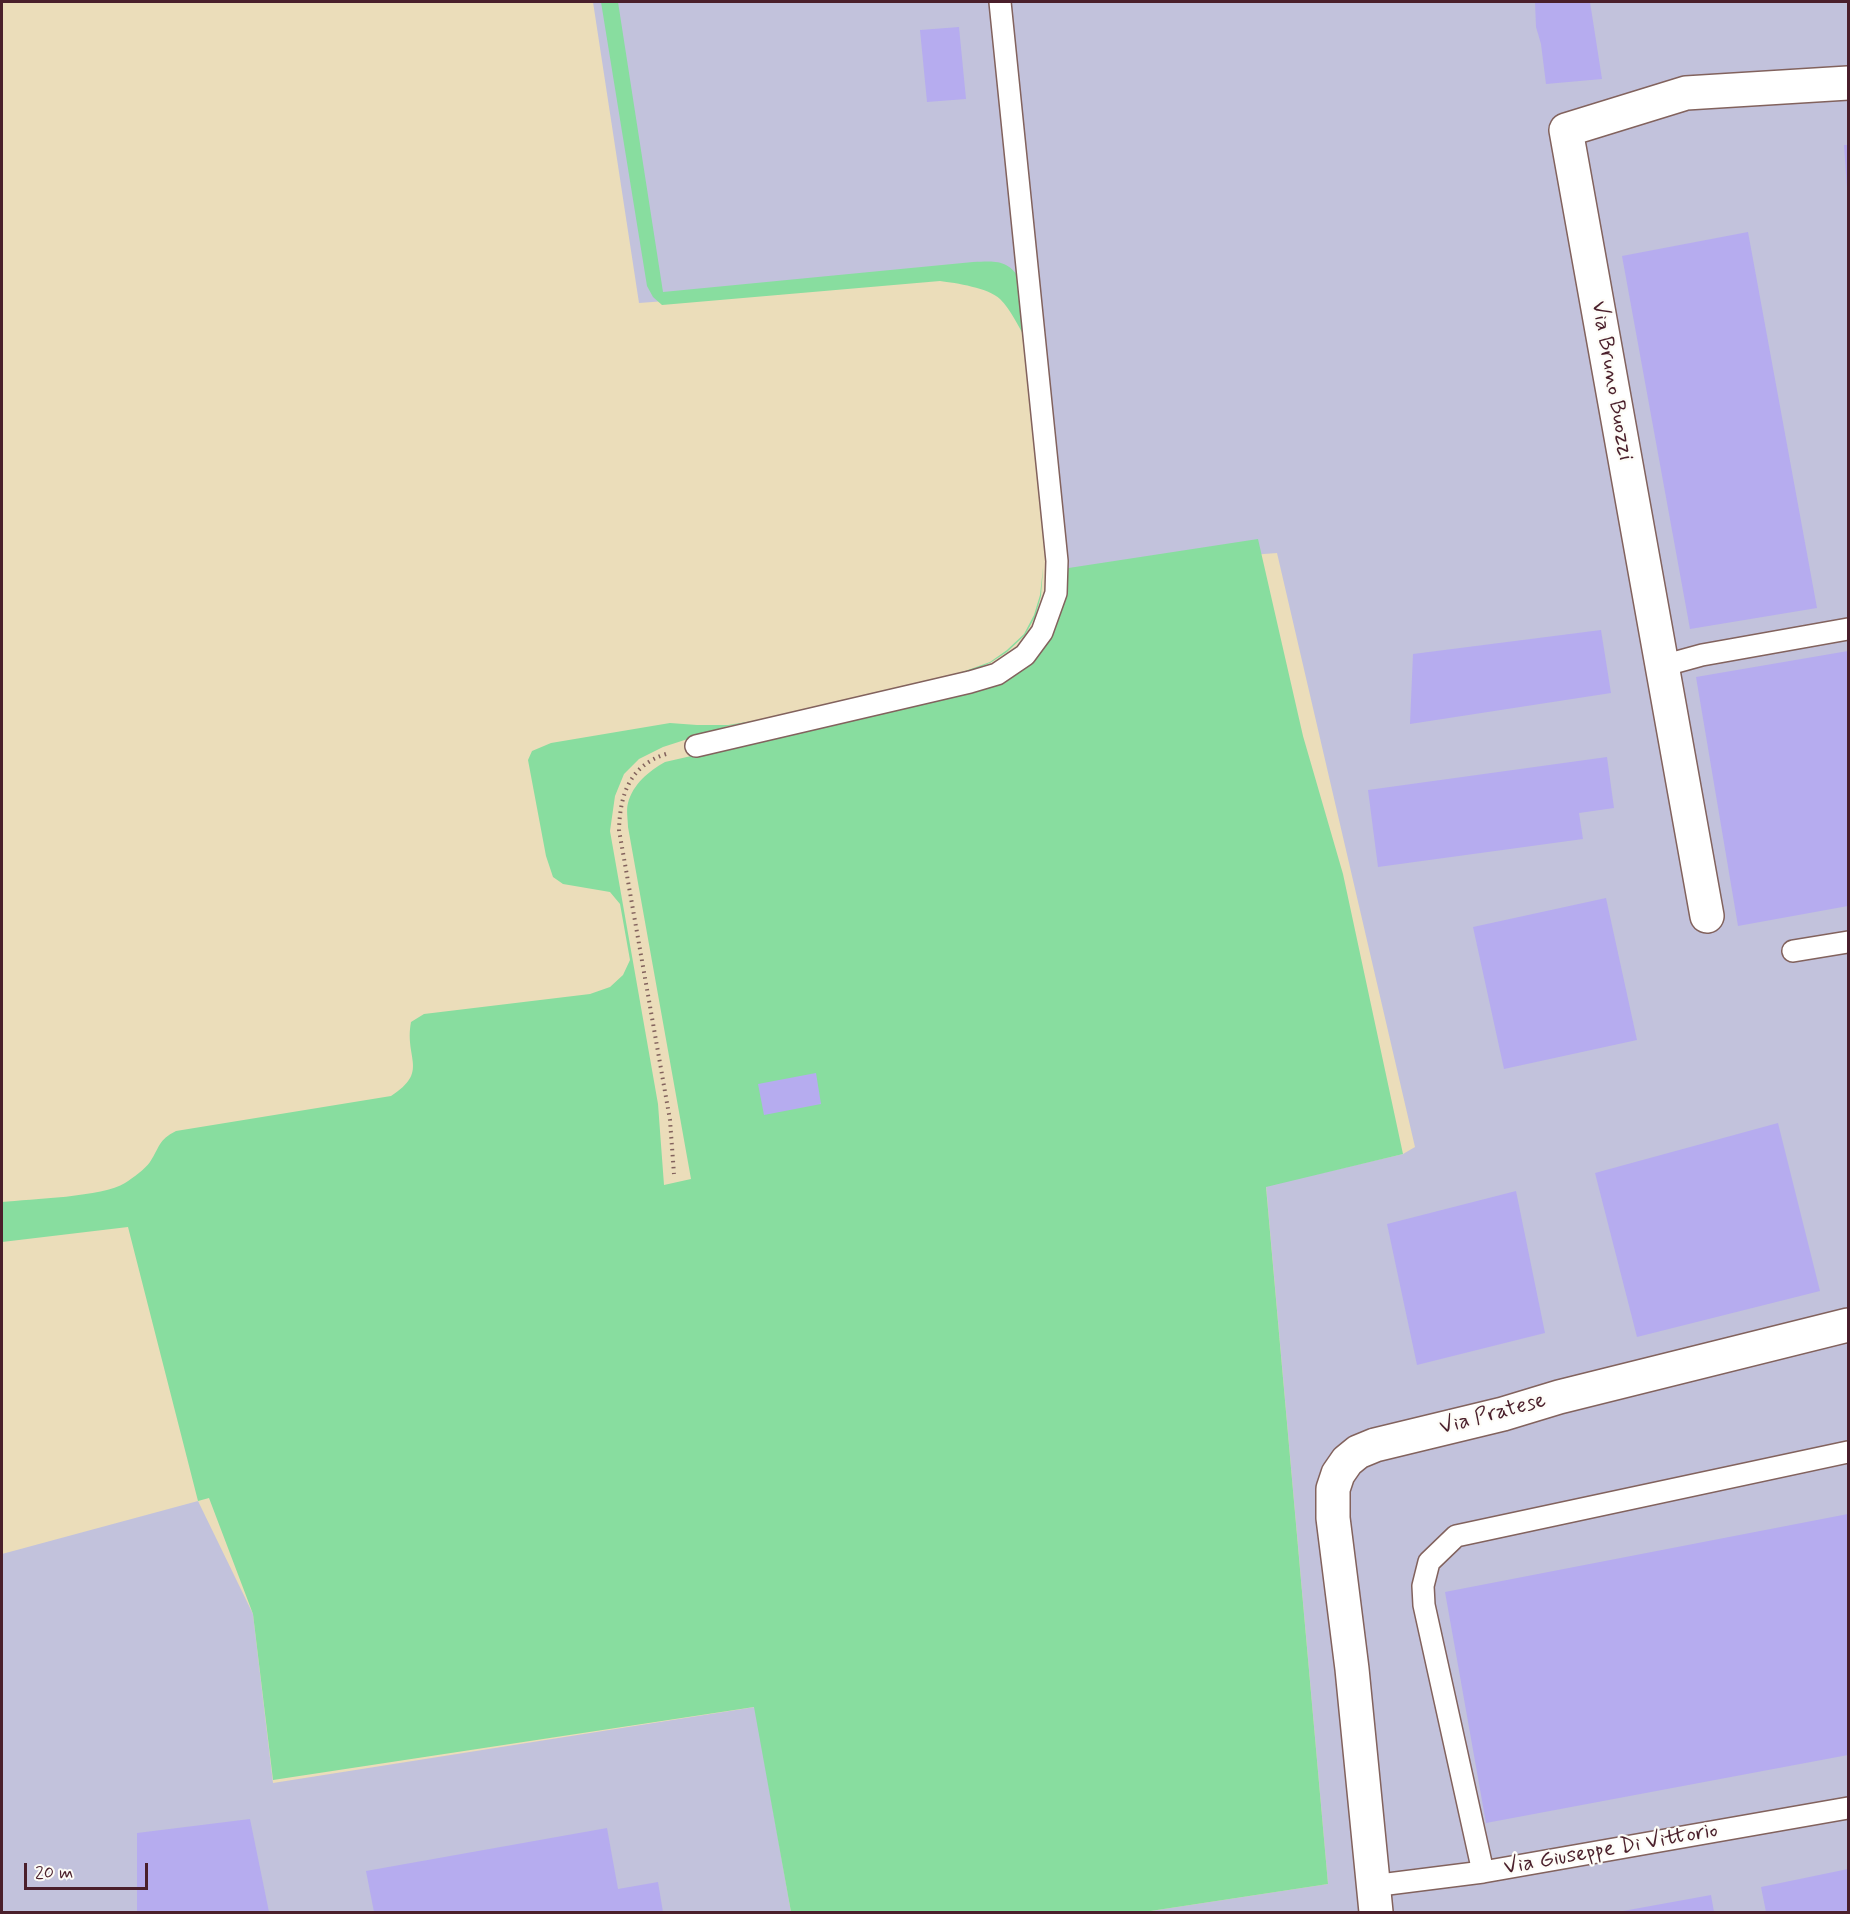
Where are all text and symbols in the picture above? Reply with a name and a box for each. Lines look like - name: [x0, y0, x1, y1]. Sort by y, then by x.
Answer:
- street label: Via Bruno Buozzi: [1584, 299, 1638, 463]
- street label: Via Pratese: [1437, 1388, 1549, 1442]
- street label: Via Giuseppe Di Vittorio: [1502, 1818, 1720, 1882]
- scale bar: [27, 1851, 152, 1889]
- text: 20 m: [35, 1861, 73, 1885]

